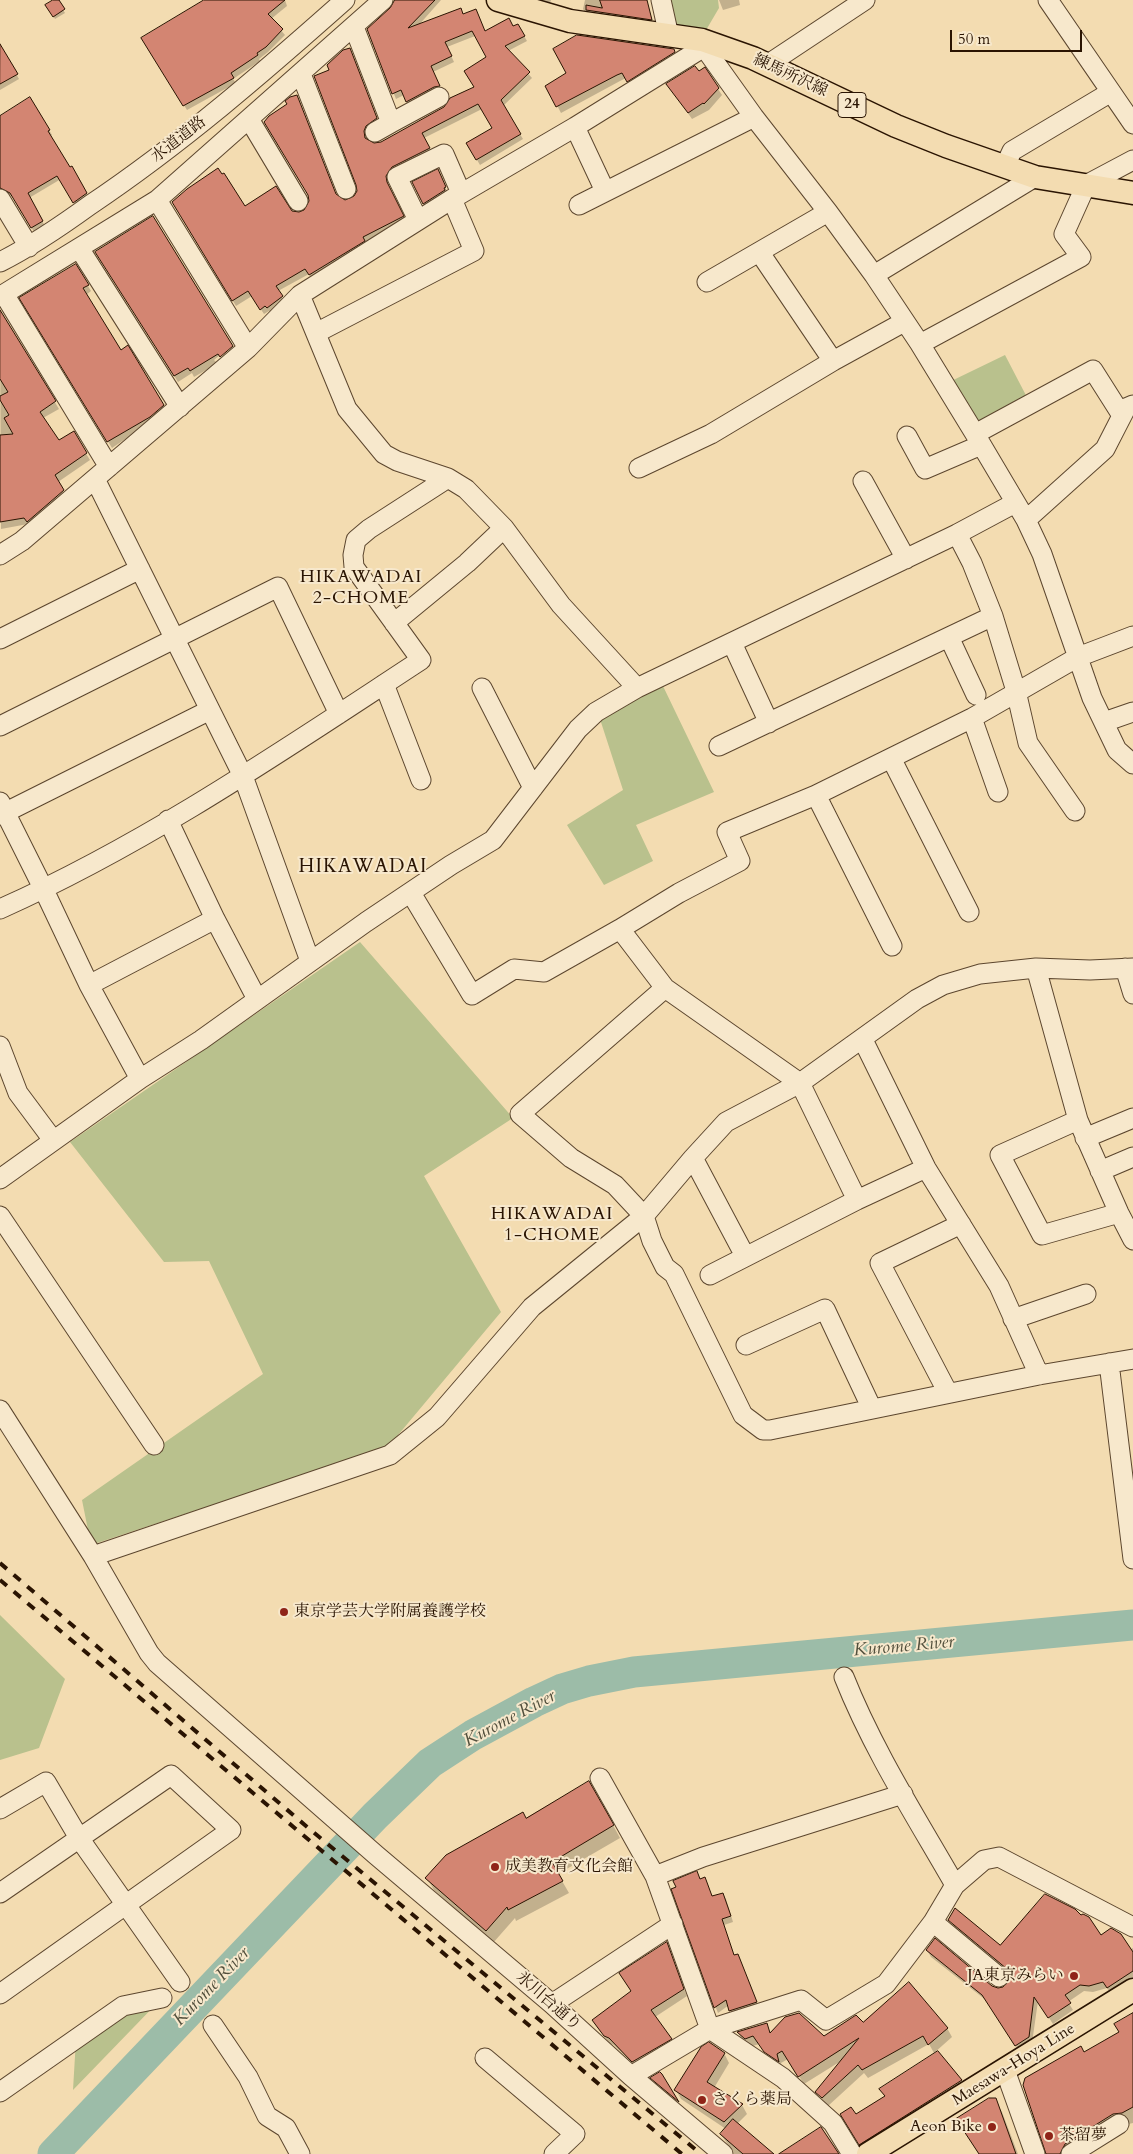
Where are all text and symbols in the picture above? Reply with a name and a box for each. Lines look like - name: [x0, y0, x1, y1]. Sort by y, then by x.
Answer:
- scale bar: [953, 20, 1086, 52]
- text: 50 m: [958, 29, 990, 49]
- street label: 練馬所沢線: [750, 50, 830, 102]
- road number: 24: [838, 92, 866, 118]
- street label: 水道道路: [148, 113, 210, 167]
- district label: HIKAWADAI 2-CHOME: [299, 567, 423, 610]
- district label: HIKAWADAI: [297, 857, 429, 879]
- district label: HIKAWADAI 1-CHOME: [490, 1204, 614, 1246]
- place label: 東京学芸大学附属養護学校: [294, 1602, 486, 1622]
- marker: 東京学芸大学附属養護学校: [278, 1606, 290, 1618]
- water label: Kurome River: [853, 1632, 955, 1662]
- water label: Kurome River: [460, 1686, 560, 1752]
- place label: 成美教育文化会館: [505, 1857, 633, 1877]
- marker: 成美教育文化会館: [489, 1861, 501, 1873]
- water label: Kurome River: [169, 1943, 255, 2031]
- place label: JA東京みらい: [967, 1966, 1064, 1986]
- street label: 氷川台通り: [512, 1969, 584, 2035]
- marker: JA東京みらい: [1068, 1970, 1080, 1982]
- street label: Maesawa-Hoya Line: [949, 2020, 1079, 2110]
- place label: さくら薬局: [712, 2090, 792, 2110]
- marker: さくら薬局: [696, 2094, 708, 2106]
- place label: Aeon Bike: [910, 2117, 982, 2137]
- marker: Aeon Bike: [986, 2121, 998, 2133]
- place label: 茶留夢: [1059, 2126, 1107, 2146]
- marker: 茶留夢: [1043, 2130, 1055, 2142]

